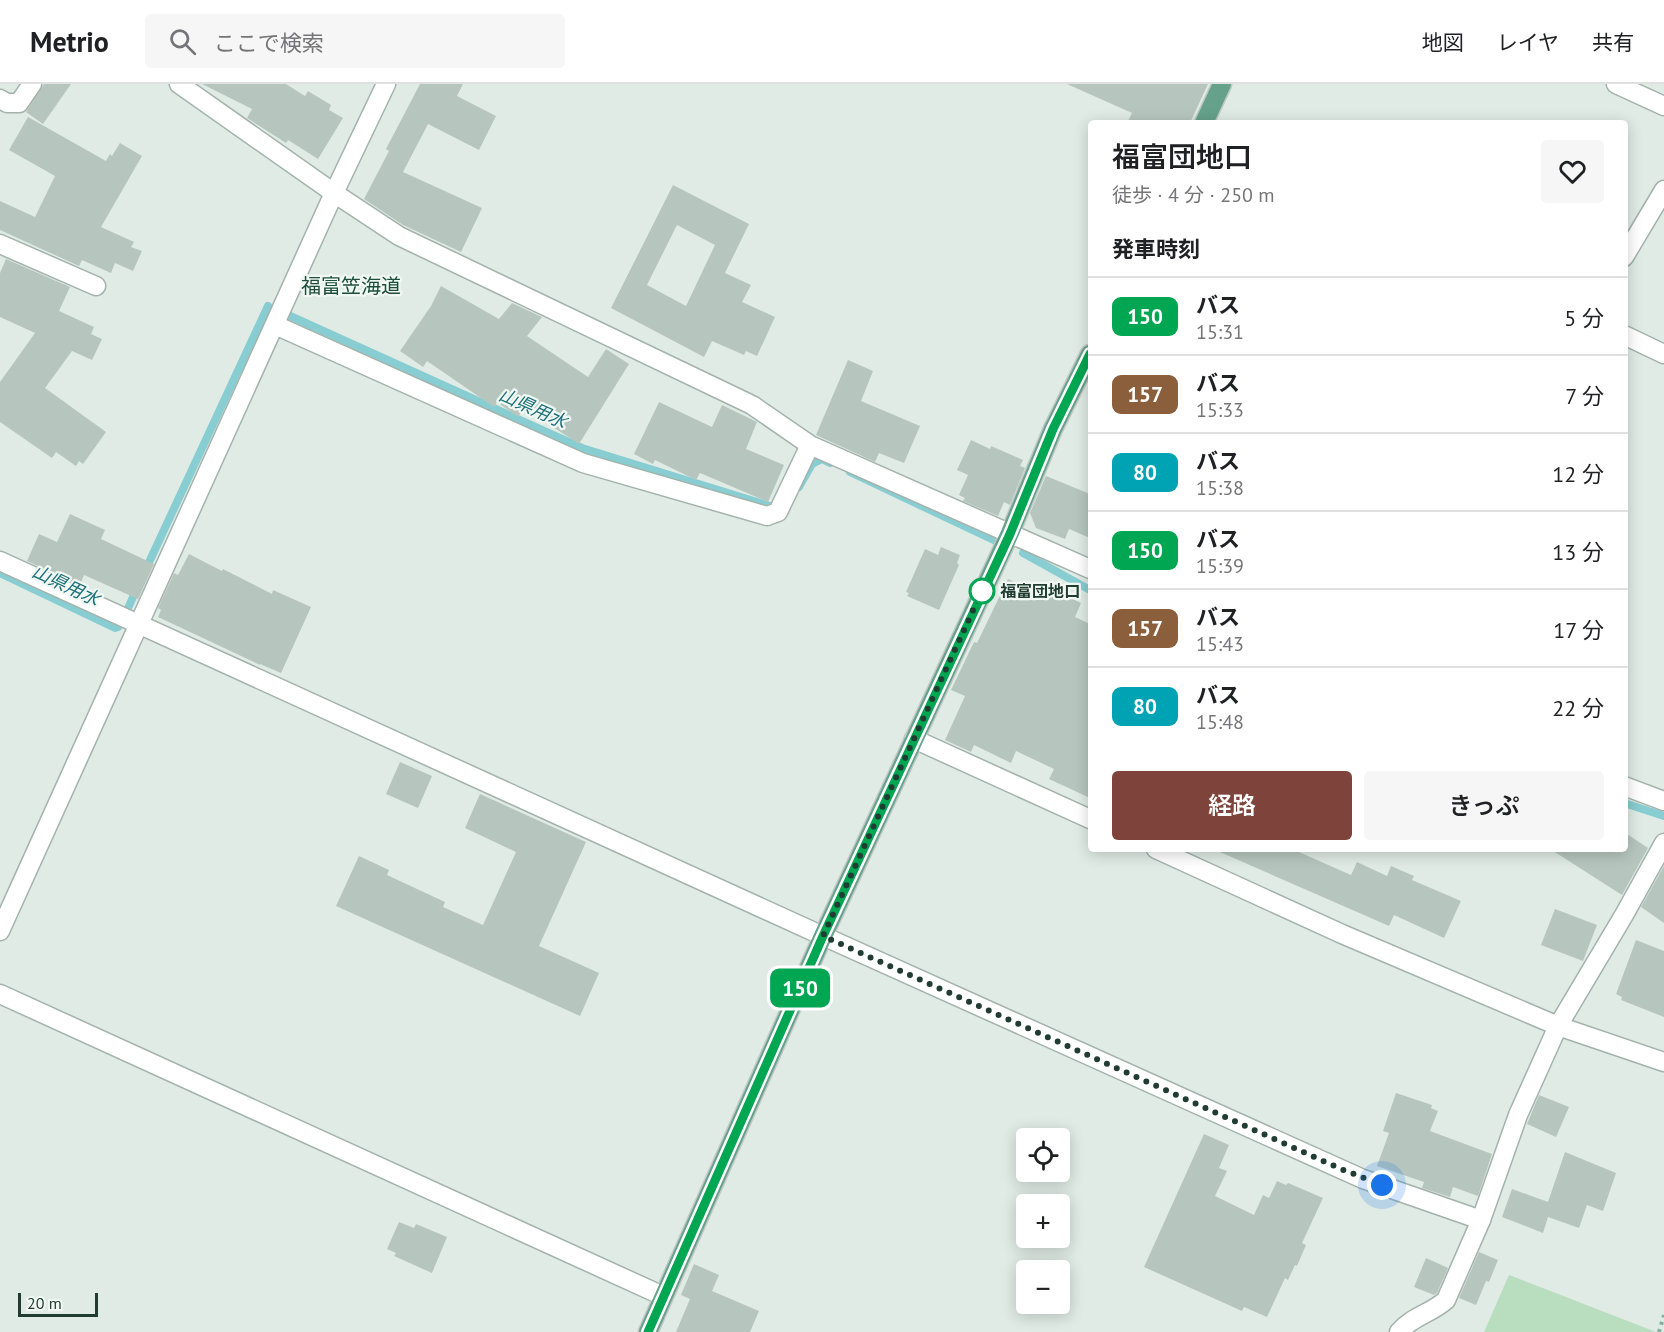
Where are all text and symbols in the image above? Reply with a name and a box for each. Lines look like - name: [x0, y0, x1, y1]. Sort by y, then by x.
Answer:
- search box: [145, 14, 565, 68]
- text: Metrio: [30, 23, 109, 60]
- icon: search: [166, 25, 199, 58]
- text: ここで検索: [214, 29, 324, 57]
- text: 地図: [1422, 29, 1464, 56]
- text: レイヤ: [1497, 29, 1559, 56]
- text: 共有: [1592, 29, 1634, 56]
- text: 福富団地口: [1112, 138, 1252, 175]
- button: heart: [1541, 140, 1604, 203]
- text: 徒歩 · 4 分 · 250 m: [1112, 182, 1275, 208]
- text: 発車時刻: [1112, 235, 1200, 263]
- district label: 福富笠海道: [301, 273, 401, 299]
- text: バス: [1196, 291, 1240, 319]
- text: 150: [1127, 303, 1163, 330]
- text: 5 分: [1564, 304, 1604, 332]
- text: 15:31: [1196, 319, 1244, 345]
- text: バス: [1196, 369, 1240, 397]
- text: 157: [1127, 381, 1163, 408]
- text: 7 分: [1565, 382, 1604, 410]
- water label: 山県用水: [495, 383, 572, 434]
- text: 15:33: [1196, 397, 1244, 423]
- text: バス: [1196, 447, 1240, 475]
- text: 80: [1133, 459, 1157, 486]
- text: 12 分: [1552, 460, 1604, 488]
- text: 15:38: [1196, 475, 1244, 501]
- text: バス: [1196, 525, 1240, 553]
- text: 150: [1127, 537, 1163, 564]
- text: 13 分: [1552, 538, 1604, 566]
- text: 15:39: [1196, 553, 1244, 579]
- water label: 山県用水: [29, 559, 105, 611]
- marker: 福富団地口: [969, 578, 995, 604]
- place label: 福富団地口: [1000, 581, 1080, 601]
- text: バス: [1196, 603, 1240, 631]
- text: 157: [1127, 615, 1163, 642]
- text: 17 分: [1553, 616, 1604, 644]
- text: 15:43: [1196, 631, 1244, 657]
- text: バス: [1196, 681, 1240, 709]
- text: 80: [1133, 693, 1157, 720]
- text: 22 分: [1552, 694, 1604, 722]
- text: 15:48: [1196, 709, 1244, 735]
- button: 経路: [1112, 771, 1352, 840]
- button: きっぷ: [1364, 771, 1604, 840]
- line badge: 150: [766, 968, 834, 1008]
- text: 150: [782, 975, 818, 1002]
- map controls: [1016, 1128, 1070, 1314]
- button: locate: [1016, 1128, 1070, 1182]
- your location: [1367, 1170, 1397, 1200]
- button: +: [1016, 1194, 1070, 1248]
- button: −: [1016, 1260, 1070, 1314]
- scale bar: [18, 1290, 98, 1318]
- text: 20 m: [27, 1293, 62, 1313]

